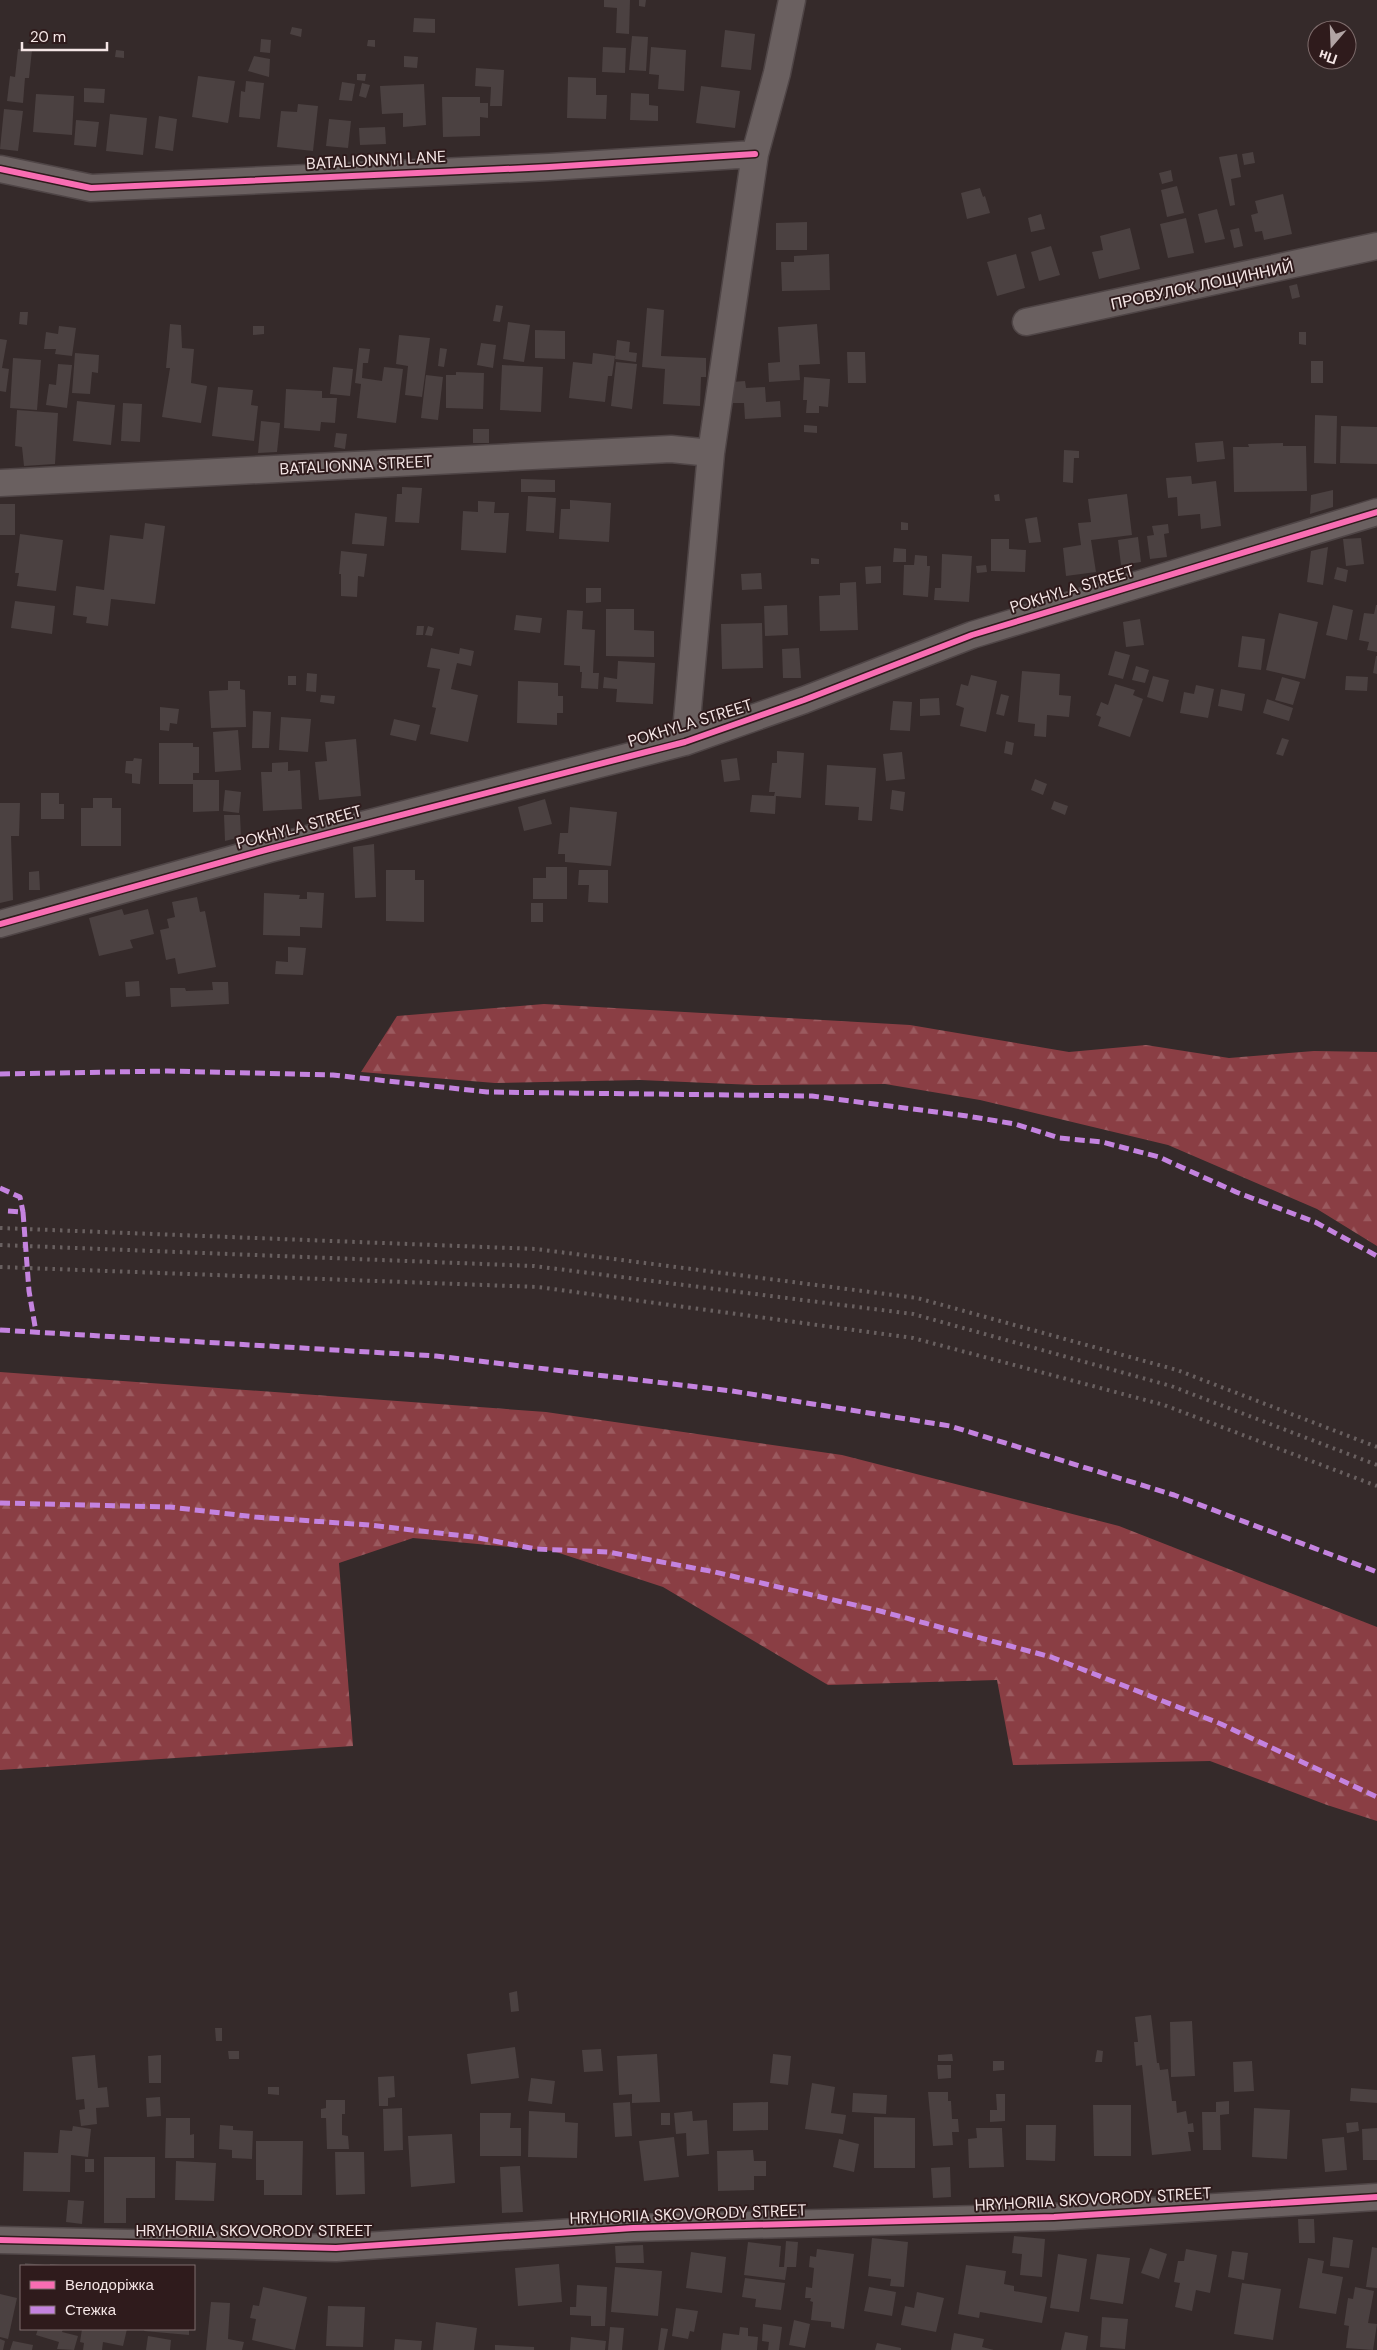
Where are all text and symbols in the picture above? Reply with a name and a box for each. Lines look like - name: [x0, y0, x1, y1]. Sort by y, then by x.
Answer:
- scale bar: [22, 20, 108, 52]
- north arrow: [1307, 20, 1357, 70]
- text: 20 m: [30, 27, 66, 47]
- text: Пн: [1316, 46, 1339, 69]
- street label: BATALIONNYI LANE: [305, 146, 447, 174]
- street label: ПРОВУЛОК ЛОЩИННИЙ: [1109, 255, 1295, 315]
- street label: BATALIONNA STREET: [279, 451, 433, 479]
- street label: POKHYLA STREET: [1007, 560, 1137, 618]
- street label: POKHYLA STREET: [625, 694, 755, 752]
- street label: POKHYLA STREET: [234, 800, 364, 854]
- street label: HRYHORIIA SKOVORODY STREET: [974, 2182, 1212, 2216]
- street label: HRYHORIIA SKOVORODY STREET: [569, 2199, 807, 2229]
- street label: HRYHORIIA SKOVORODY STREET: [135, 2220, 373, 2241]
- legend: [20, 2265, 195, 2330]
- text: Велодоріжка: [65, 2275, 154, 2295]
- text: Стежка: [65, 2300, 117, 2320]

